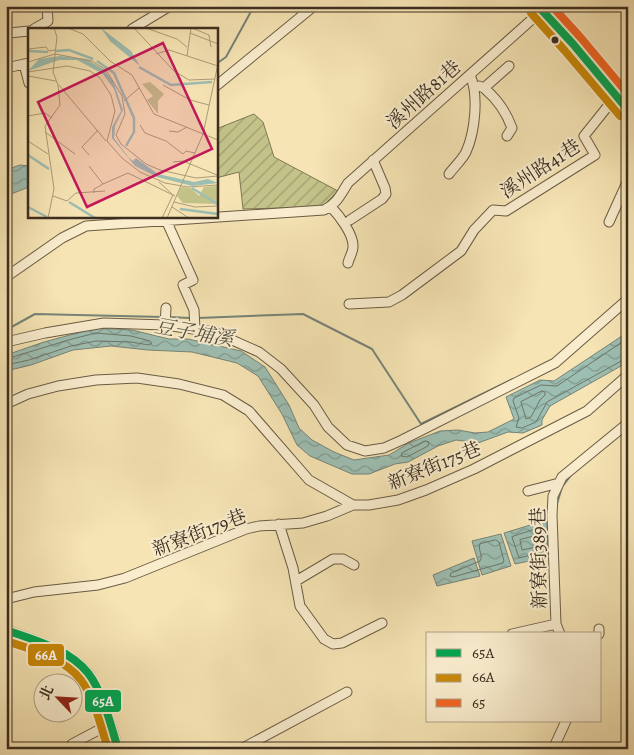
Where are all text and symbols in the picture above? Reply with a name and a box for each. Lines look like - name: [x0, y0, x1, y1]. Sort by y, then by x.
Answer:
- inset map: [28, 28, 218, 218]
- unlabelled marker: [550, 35, 560, 45]
- street label: 溪州路81巷: [381, 54, 466, 135]
- street label: 溪州路41巷: [495, 133, 586, 205]
- water label: 豆子埔溪: [152, 312, 238, 353]
- street label: 新寮街175巷: [384, 435, 485, 496]
- street label: 新寮街179巷: [148, 503, 250, 563]
- street label: 新寮街389巷: [525, 507, 553, 609]
- legend: [426, 632, 602, 722]
- line badge: 66A: [27, 643, 65, 667]
- text: 65A: [472, 643, 494, 663]
- text: 66A: [35, 646, 57, 665]
- text: 66A: [472, 667, 495, 687]
- north arrow: [32, 672, 82, 722]
- text: 北: [35, 682, 58, 703]
- line badge: 65A: [84, 689, 122, 713]
- text: 65A: [92, 692, 114, 711]
- text: 65: [472, 693, 485, 713]

